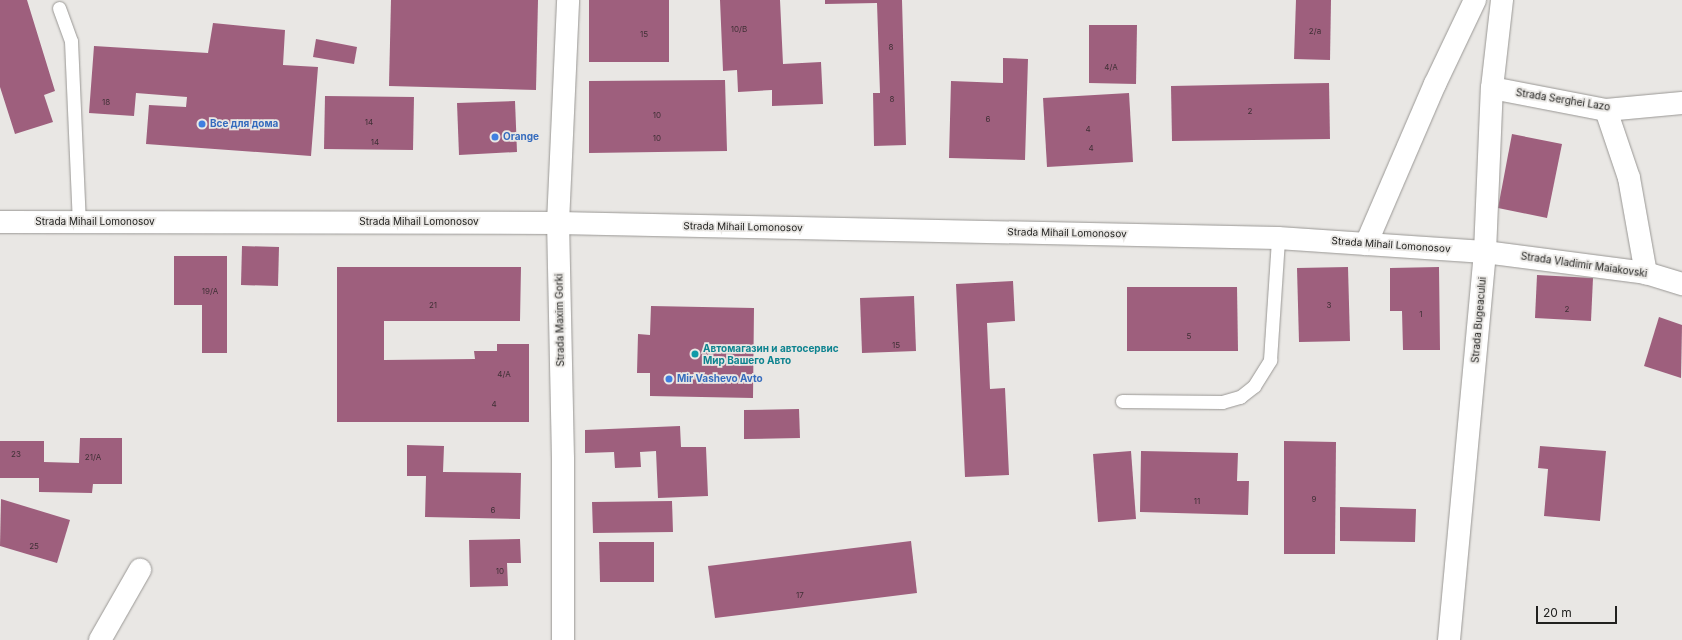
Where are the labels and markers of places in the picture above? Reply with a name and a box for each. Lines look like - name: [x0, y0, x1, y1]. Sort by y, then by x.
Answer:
- place label: Все для дома: [210, 118, 278, 130]
- marker: Все для дома: [197, 119, 207, 129]
- place label: Orange: [503, 131, 539, 143]
- marker: Orange: [490, 132, 500, 142]
- place label: Автомагазин и автосервис Мир Вашего Авто: [703, 342, 839, 366]
- marker: Автомагазин и автосервис Мир Вашего Авто: [690, 349, 700, 359]
- place label: Mir Vashevo Avto: [677, 373, 763, 385]
- marker: Mir Vashevo Avto: [664, 374, 674, 384]

